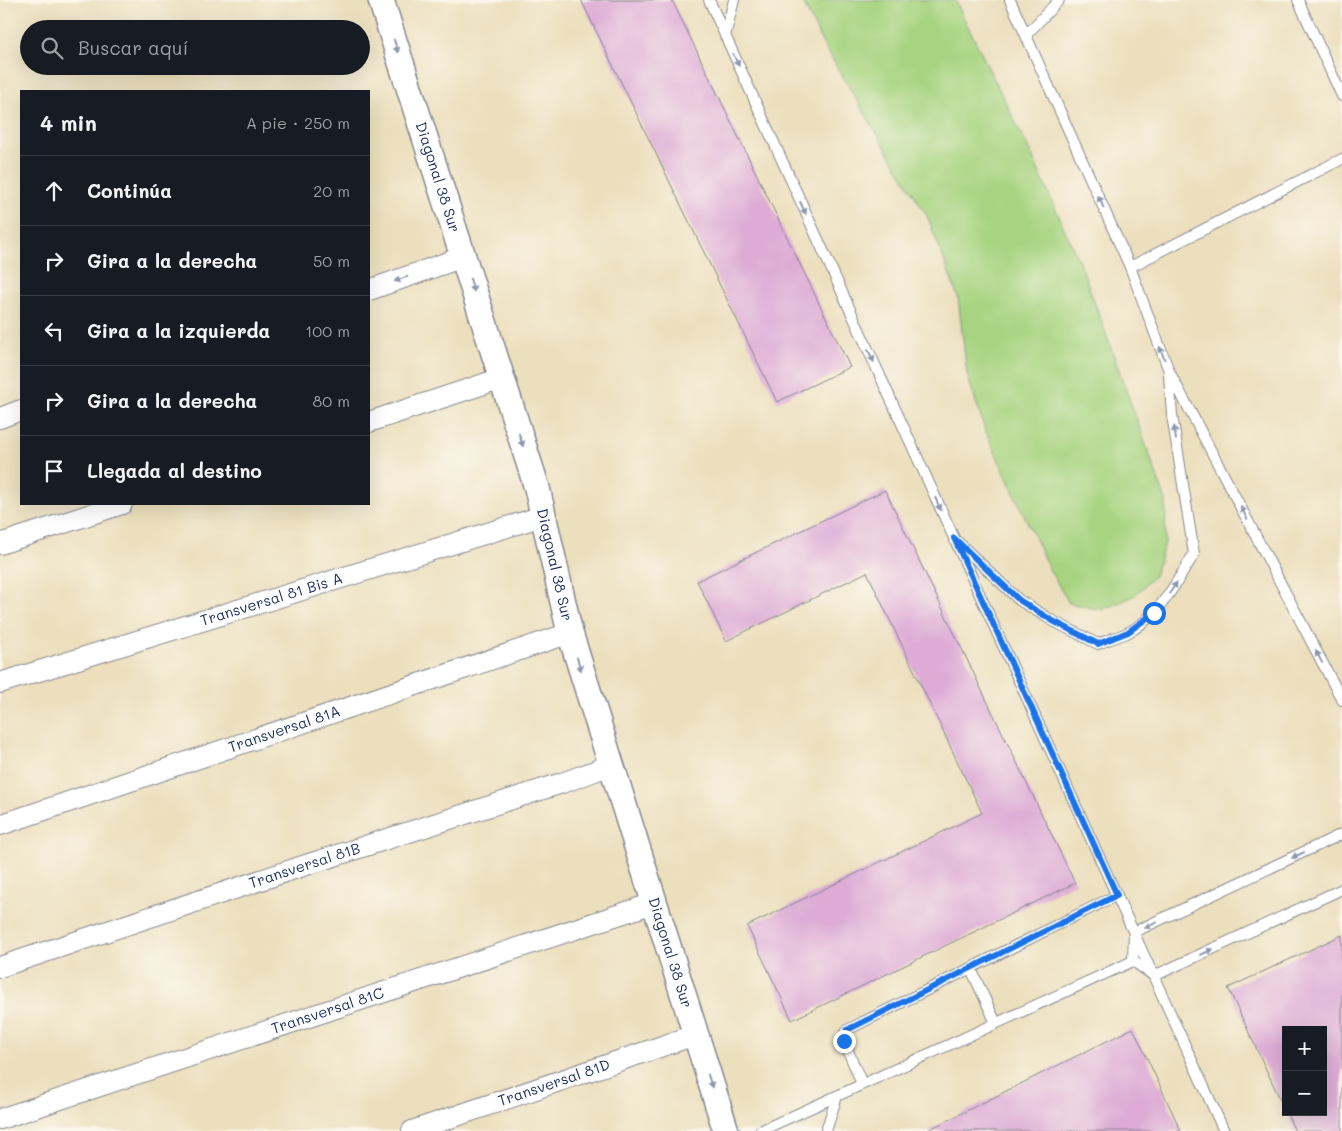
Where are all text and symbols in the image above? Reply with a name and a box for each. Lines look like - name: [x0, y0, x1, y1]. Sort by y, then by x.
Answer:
- search box: [20, 20, 370, 75]
- icon: search: [38, 34, 66, 62]
- text: Buscar aquí: [78, 35, 188, 60]
- one-way arrow: [393, 39, 401, 54]
- one-way arrow: [732, 53, 740, 67]
- text: 4 min: [40, 109, 97, 136]
- text: A pie · 250 m: [246, 112, 350, 133]
- street label: Diagonal 38 Sur: [412, 119, 466, 235]
- icon: ahead: [40, 177, 68, 205]
- text: Continúa: [87, 178, 172, 203]
- text: 20 m: [313, 180, 350, 201]
- one-way arrow: [1097, 195, 1105, 209]
- one-way arrow: [800, 201, 808, 215]
- icon: right: [40, 247, 68, 275]
- text: Gira a la derecha: [87, 248, 257, 273]
- text: 50 m: [313, 250, 350, 271]
- one-way arrow: [393, 275, 408, 283]
- one-way arrow: [469, 277, 476, 292]
- icon: left: [40, 317, 68, 345]
- text: Gira a la izquierda: [87, 318, 270, 343]
- text: 100 m: [305, 320, 350, 341]
- one-way arrow: [1158, 345, 1166, 360]
- one-way arrow: [867, 349, 875, 363]
- icon: right: [40, 387, 68, 415]
- text: Gira a la derecha: [87, 388, 257, 413]
- text: 80 m: [313, 390, 350, 411]
- one-way arrow: [1170, 425, 1178, 441]
- one-way arrow: [518, 432, 526, 447]
- icon: arrive: [40, 457, 68, 485]
- text: Llegada al destino: [87, 458, 262, 483]
- one-way arrow: [935, 497, 943, 511]
- street label: Diagonal 38 Sur: [533, 506, 578, 623]
- one-way arrow: [1240, 506, 1248, 520]
- street label: Transversal 81 Bis A: [198, 567, 345, 630]
- one-way arrow: [1168, 581, 1178, 594]
- route start: [1143, 602, 1166, 625]
- one-way arrow: [1315, 650, 1323, 664]
- one-way arrow: [576, 657, 584, 672]
- street label: Transversal 81A: [225, 700, 343, 756]
- street label: Transversal 81B: [246, 837, 362, 892]
- one-way arrow: [1291, 851, 1305, 859]
- street label: Diagonal 38 Sur: [644, 894, 698, 1010]
- one-way arrow: [1144, 921, 1158, 929]
- one-way arrow: [1199, 947, 1214, 956]
- street label: Transversal 81C: [268, 982, 386, 1038]
- map controls: [1282, 1026, 1327, 1116]
- button: +: [1282, 1026, 1327, 1071]
- route end: [833, 1030, 856, 1053]
- street label: Transversal 81D: [495, 1054, 612, 1110]
- button: −: [1282, 1071, 1327, 1116]
- one-way arrow: [707, 1074, 715, 1089]

